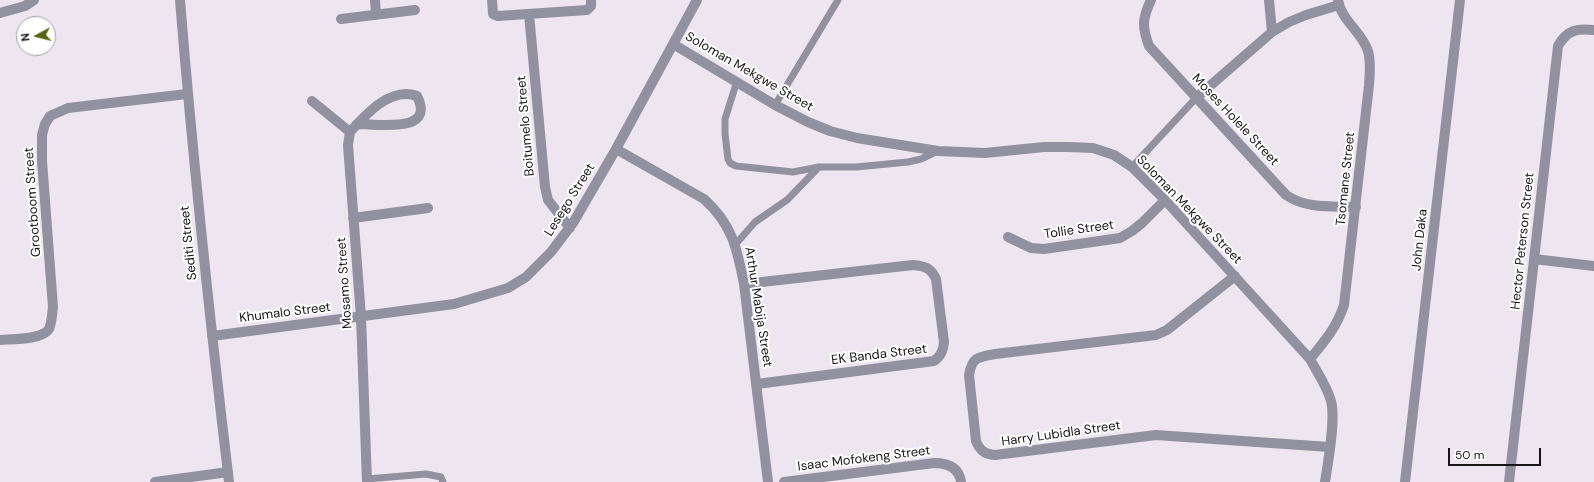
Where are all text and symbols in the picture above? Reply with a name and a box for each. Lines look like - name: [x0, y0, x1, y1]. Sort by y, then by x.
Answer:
- north arrow: [16, 16, 56, 56]
- street label: Soloman Mekgwe Street: [682, 29, 816, 115]
- text: N: [18, 33, 33, 42]
- street label: Moses Holele Street: [1188, 71, 1282, 169]
- street label: Boitumelo Street: [514, 75, 538, 177]
- street label: Tsomane Street: [1333, 131, 1359, 227]
- street label: Grootboom Street: [21, 147, 45, 257]
- street label: Soloman Mekgwe Street: [1133, 152, 1245, 268]
- street label: Lesego Street: [541, 161, 599, 239]
- street label: Hector Peterson Street: [1508, 172, 1538, 310]
- street label: Sediti Street: [177, 205, 201, 281]
- street label: John Daka: [1409, 208, 1431, 272]
- street label: Tollie Street: [1043, 217, 1115, 243]
- street label: Mosamo Street: [334, 237, 356, 329]
- street label: Arthur Mabija Street: [741, 246, 775, 368]
- street label: Khumalo Street: [238, 300, 332, 326]
- street label: EK Banda Street: [830, 341, 928, 369]
- street label: Harry Lubidla Street: [1000, 418, 1122, 450]
- scale bar: [1450, 440, 1543, 466]
- street label: Isaac Mofokeng Street: [797, 443, 931, 475]
- text: 50 m: [1455, 447, 1484, 463]

